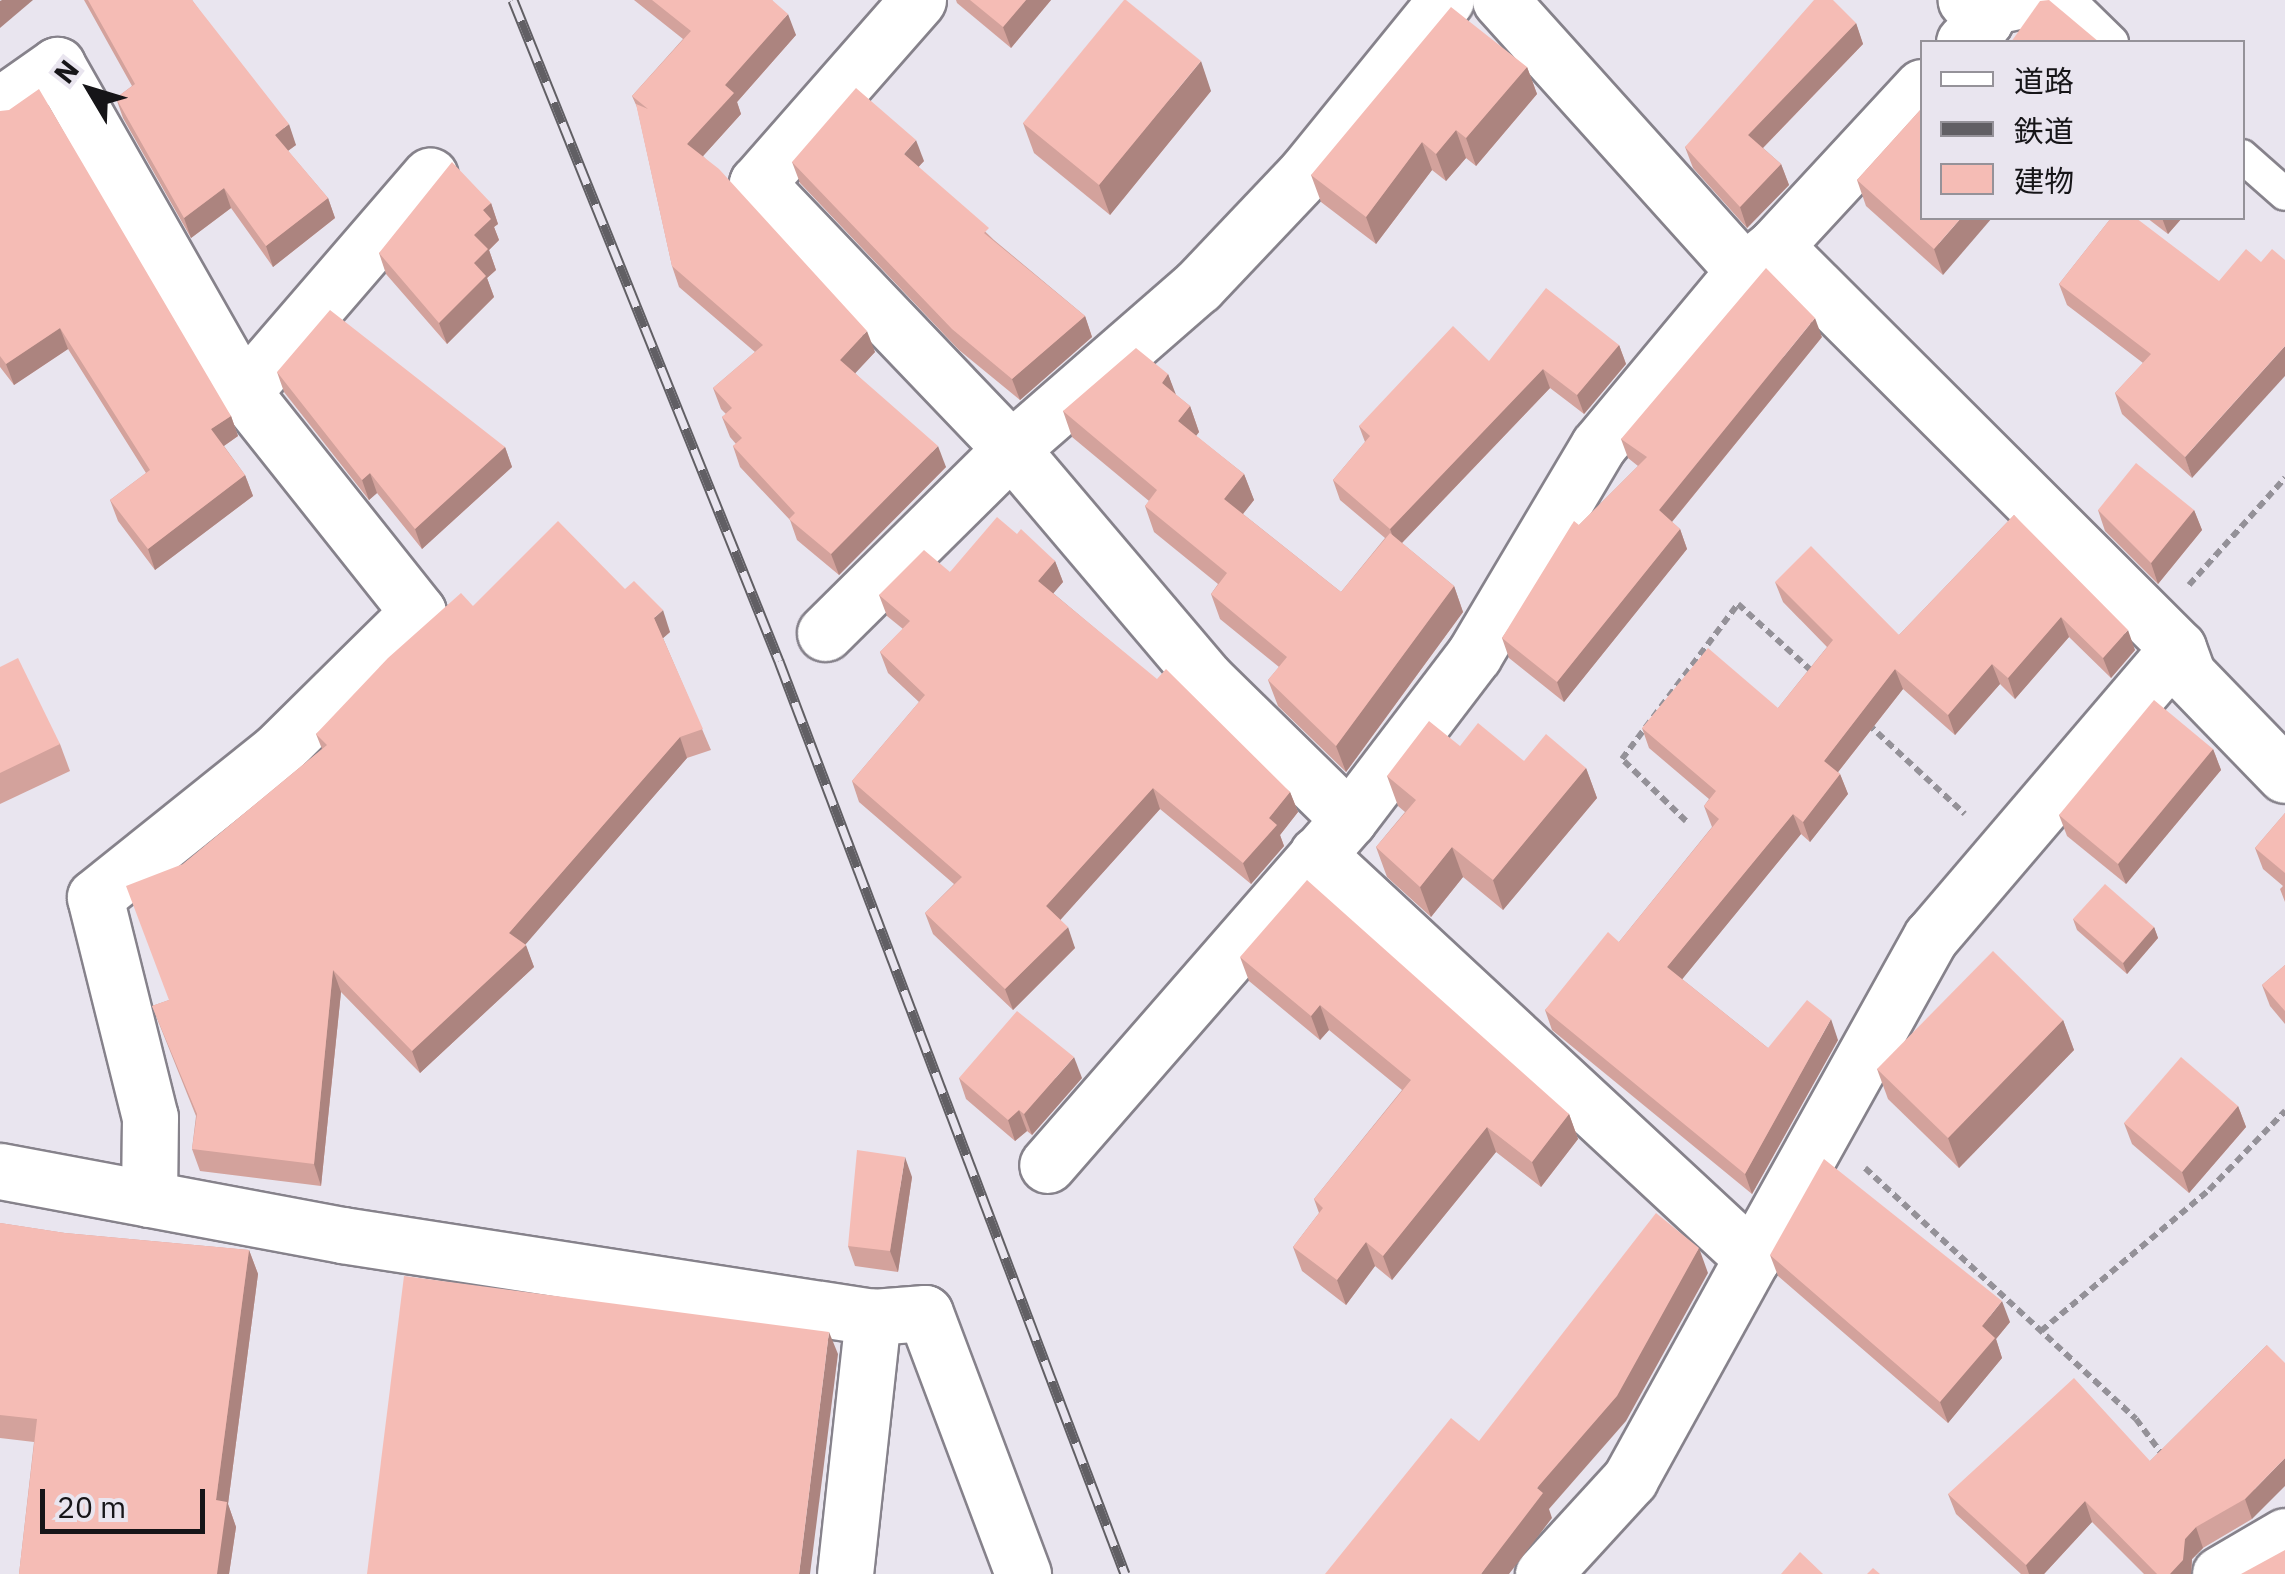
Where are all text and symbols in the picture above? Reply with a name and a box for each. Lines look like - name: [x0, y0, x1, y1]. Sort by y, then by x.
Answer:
- north arrow: [40, 40, 140, 140]
- legend: [1920, 40, 2245, 220]
- text: N: [45, 52, 87, 91]
- text: 道路: [2014, 61, 2074, 100]
- text: 鉄道: [2014, 111, 2074, 150]
- text: 建物: [2014, 161, 2074, 200]
- scale bar: [45, 1469, 210, 1531]
- text: 20 m: [57, 1487, 126, 1526]

